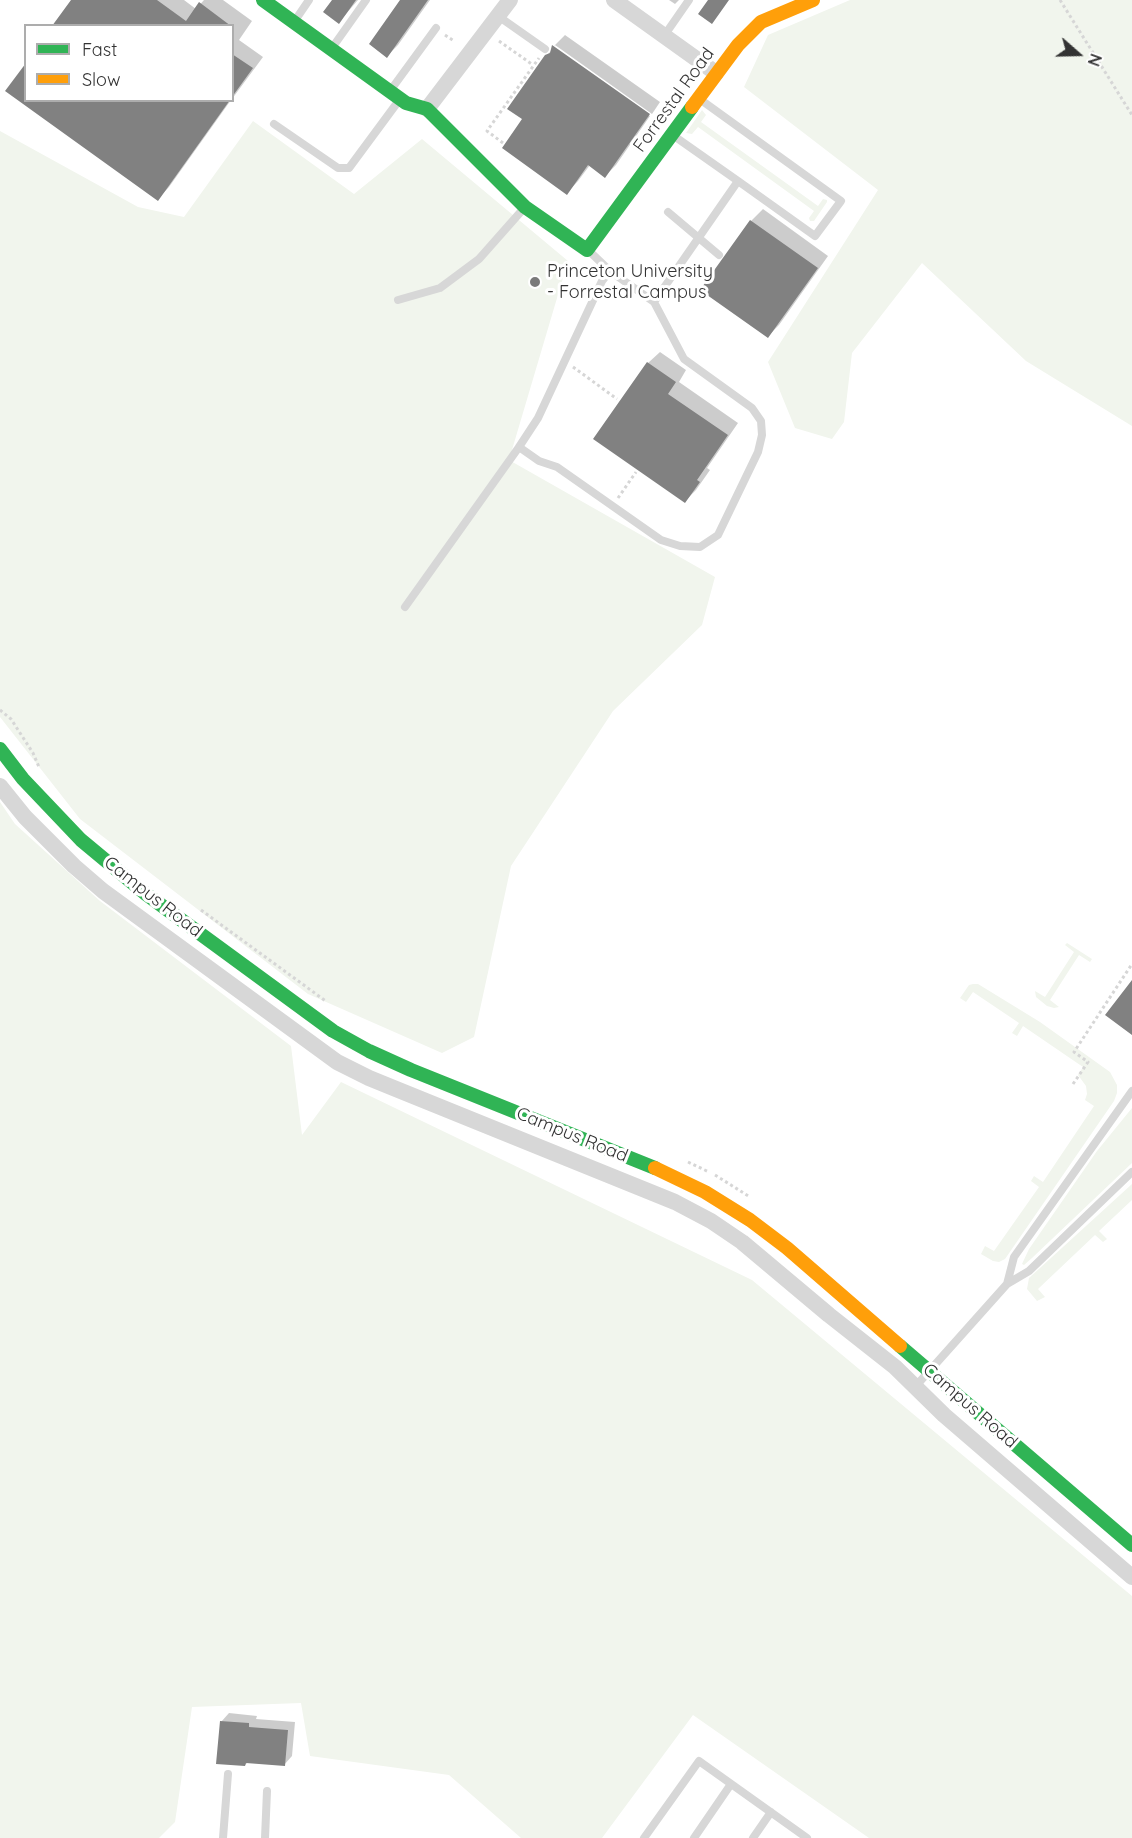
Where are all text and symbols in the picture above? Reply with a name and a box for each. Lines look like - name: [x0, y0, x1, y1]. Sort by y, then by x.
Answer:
- legend: [24, 24, 234, 102]
- north arrow: [1048, 24, 1108, 84]
- text: Fast: [82, 38, 117, 61]
- street label: Forrestal Road: [629, 44, 719, 156]
- text: N: [1084, 51, 1106, 69]
- text: Slow: [82, 68, 120, 91]
- place label: Princeton University - Forrestal Campus: [547, 261, 713, 304]
- marker: Princeton University - Forrestal Campus: [528, 275, 542, 289]
- street label: Campus Road: [100, 852, 206, 942]
- street label: Campus Road: [513, 1103, 631, 1167]
- street label: Campus Road: [918, 1359, 1022, 1453]

